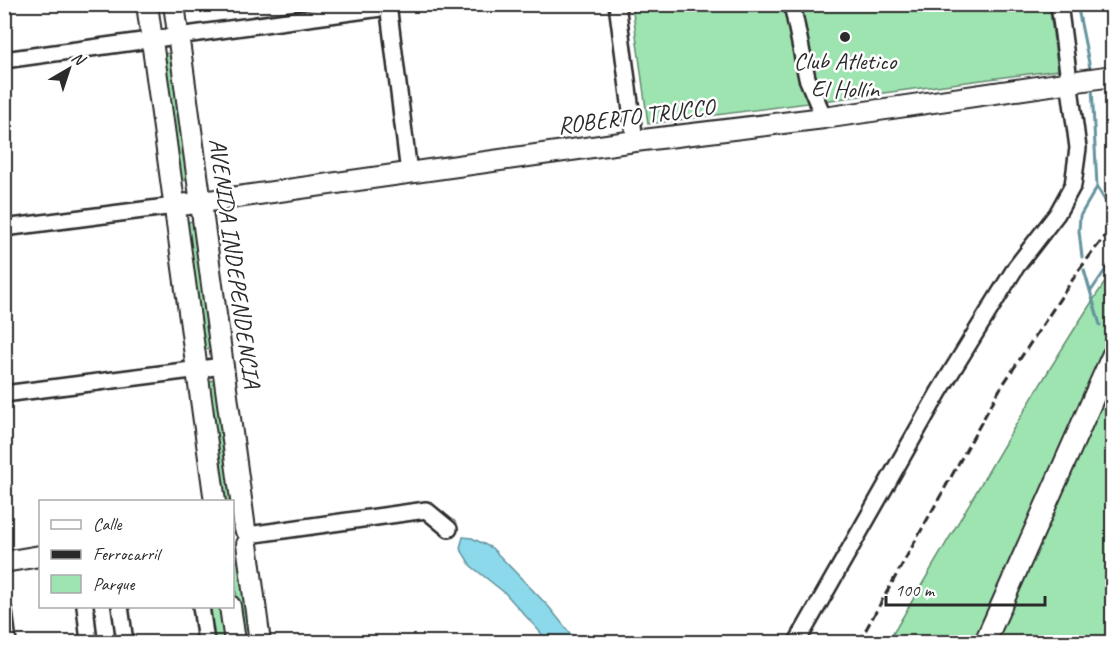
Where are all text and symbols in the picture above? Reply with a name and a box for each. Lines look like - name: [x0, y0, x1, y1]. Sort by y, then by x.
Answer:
- marker: Club Atletico El Hollín: [838, 30, 852, 44]
- north arrow: [39, 39, 99, 99]
- place label: Club Atletico El Hollín: [794, 46, 898, 104]
- text: N: [68, 47, 90, 71]
- street label: ROBERTO TRUCCO: [556, 91, 718, 140]
- street label: AVENIDA INDEPENDENCIA: [203, 136, 268, 391]
- legend: [39, 500, 234, 608]
- text: Calle: [93, 513, 122, 535]
- text: Ferrocarril: [93, 543, 162, 565]
- scale bar: [886, 569, 1045, 607]
- text: Parque: [93, 573, 135, 595]
- text: 100 m: [895, 579, 936, 601]

